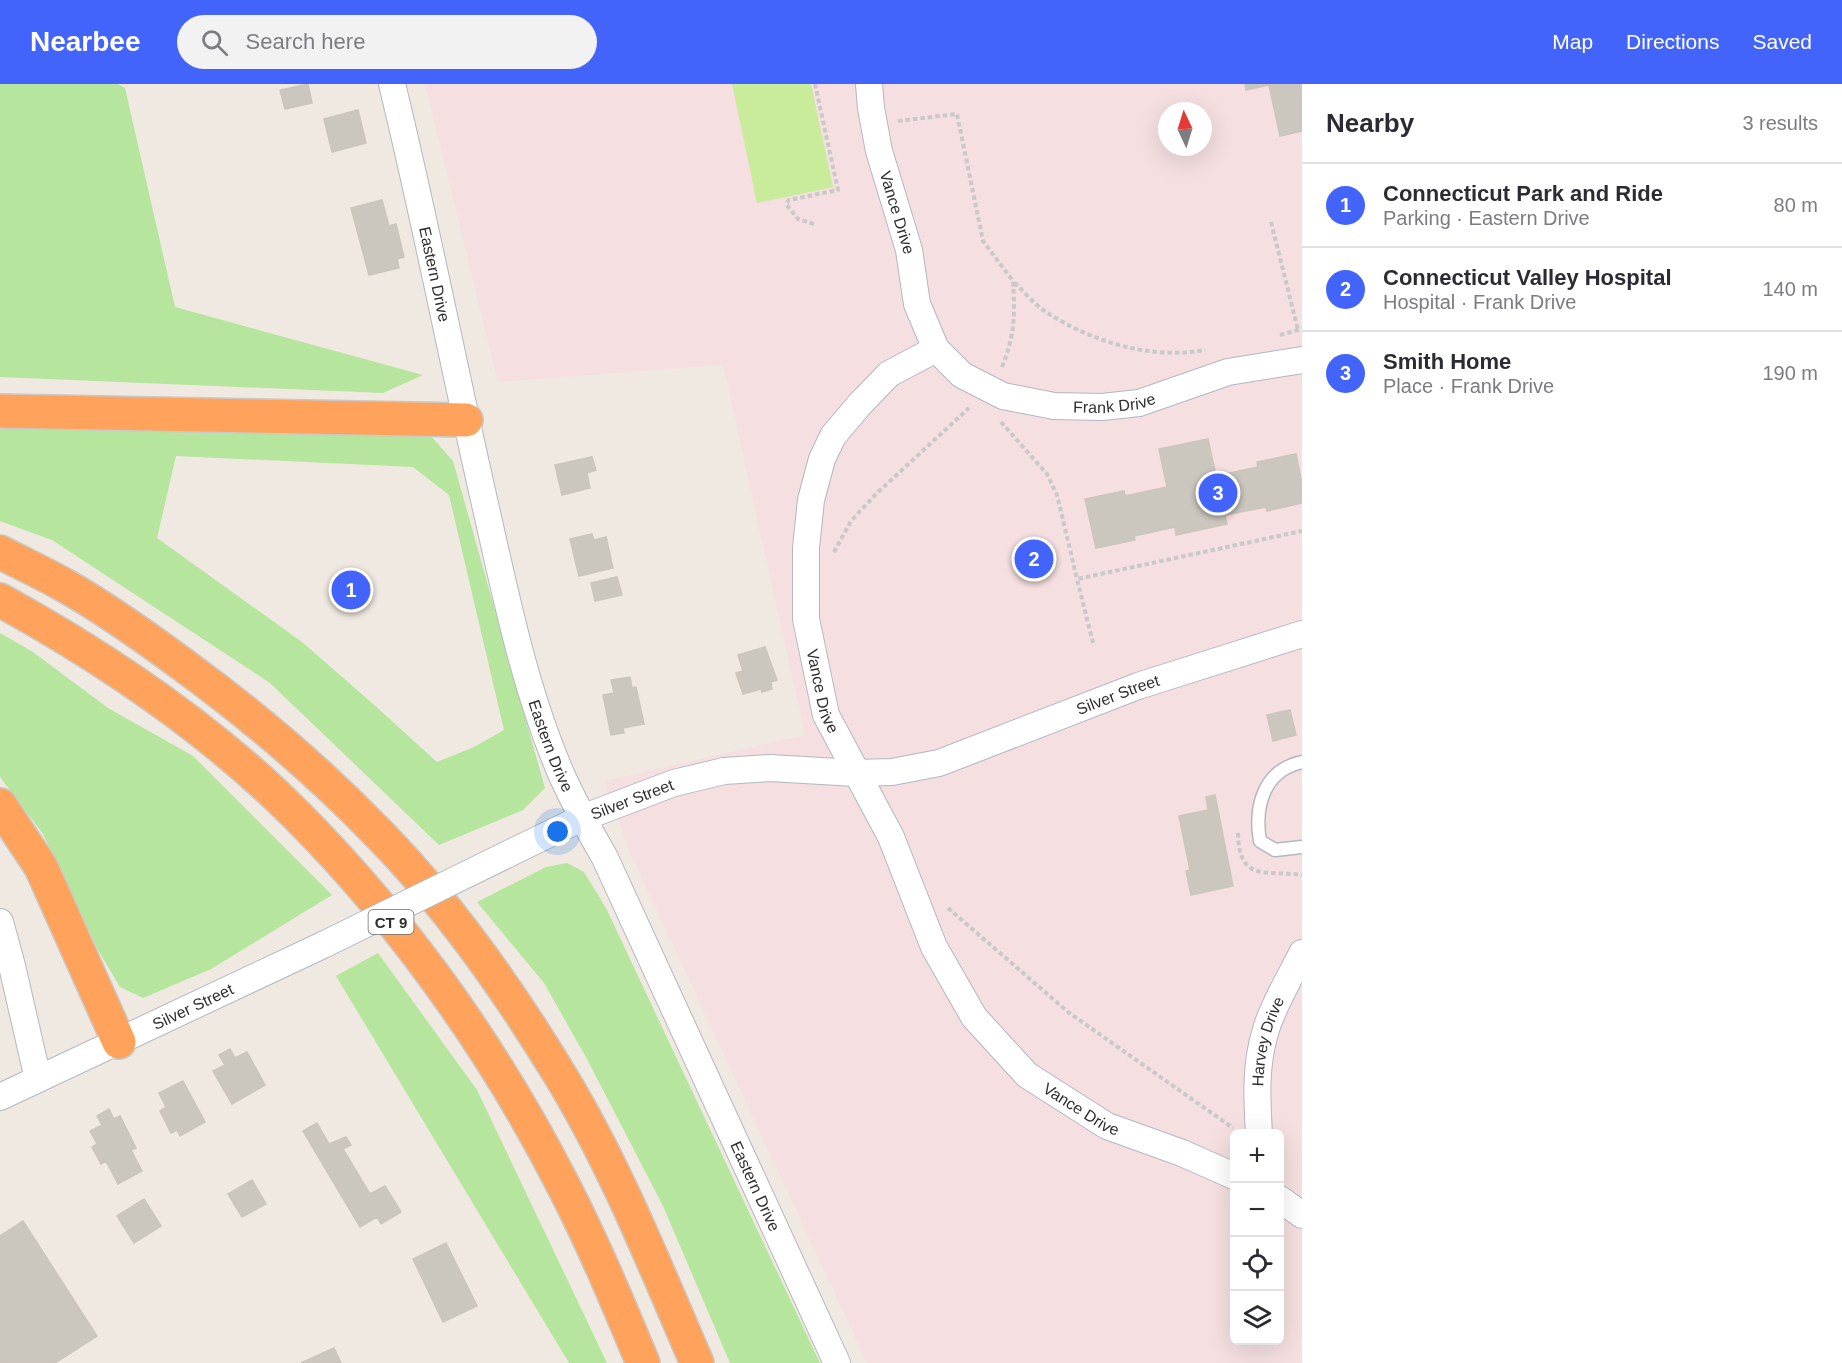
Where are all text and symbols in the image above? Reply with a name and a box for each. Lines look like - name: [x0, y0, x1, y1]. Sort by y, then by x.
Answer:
- search box: [177, 15, 597, 69]
- text: Nearbee: [30, 26, 141, 57]
- icon: search: [198, 26, 231, 59]
- text: Search here: [246, 29, 365, 54]
- text: Map: [1552, 30, 1593, 53]
- text: Directions: [1626, 30, 1719, 53]
- text: Saved: [1752, 30, 1812, 53]
- north arrow: [1158, 102, 1212, 156]
- text: Nearby: [1326, 108, 1414, 138]
- text: 3 results: [1742, 112, 1818, 134]
- street label: Vance Drive: [877, 169, 918, 256]
- text: Connecticut Park and Ride: [1383, 181, 1663, 206]
- text: 1: [1340, 194, 1351, 216]
- text: 80 m: [1774, 194, 1818, 216]
- text: Parking · Eastern Drive: [1383, 207, 1590, 229]
- street label: Eastern Drive: [417, 225, 454, 323]
- text: Connecticut Valley Hospital: [1383, 265, 1672, 290]
- text: 2: [1340, 278, 1351, 300]
- text: 140 m: [1762, 278, 1818, 300]
- text: Hospital · Frank Drive: [1383, 291, 1576, 313]
- text: Smith Home: [1383, 349, 1511, 374]
- text: 3: [1340, 362, 1351, 384]
- text: 190 m: [1762, 362, 1818, 384]
- text: Place · Frank Drive: [1383, 375, 1554, 397]
- street label: Frank Drive: [1073, 389, 1158, 416]
- pin: 3: [1198, 470, 1238, 516]
- pin: 2: [1014, 536, 1054, 582]
- pin: 1: [332, 568, 370, 612]
- street label: Vance Drive: [804, 648, 842, 736]
- street label: Silver Street: [1074, 671, 1162, 718]
- street label: Eastern Drive: [526, 698, 577, 794]
- street label: Silver Street: [588, 775, 676, 822]
- your location: [543, 817, 572, 846]
- road number: CT 9: [368, 910, 414, 934]
- street label: Silver Street: [150, 980, 236, 1033]
- street label: Harvey Drive: [1249, 994, 1287, 1087]
- street label: Vance Drive: [1040, 1079, 1122, 1138]
- map controls: [1230, 1129, 1284, 1345]
- button: +: [1230, 1129, 1284, 1183]
- street label: Eastern Drive: [728, 1139, 784, 1234]
- button: −: [1230, 1183, 1284, 1237]
- button: locate: [1230, 1237, 1284, 1291]
- button: layers: [1230, 1291, 1284, 1345]

